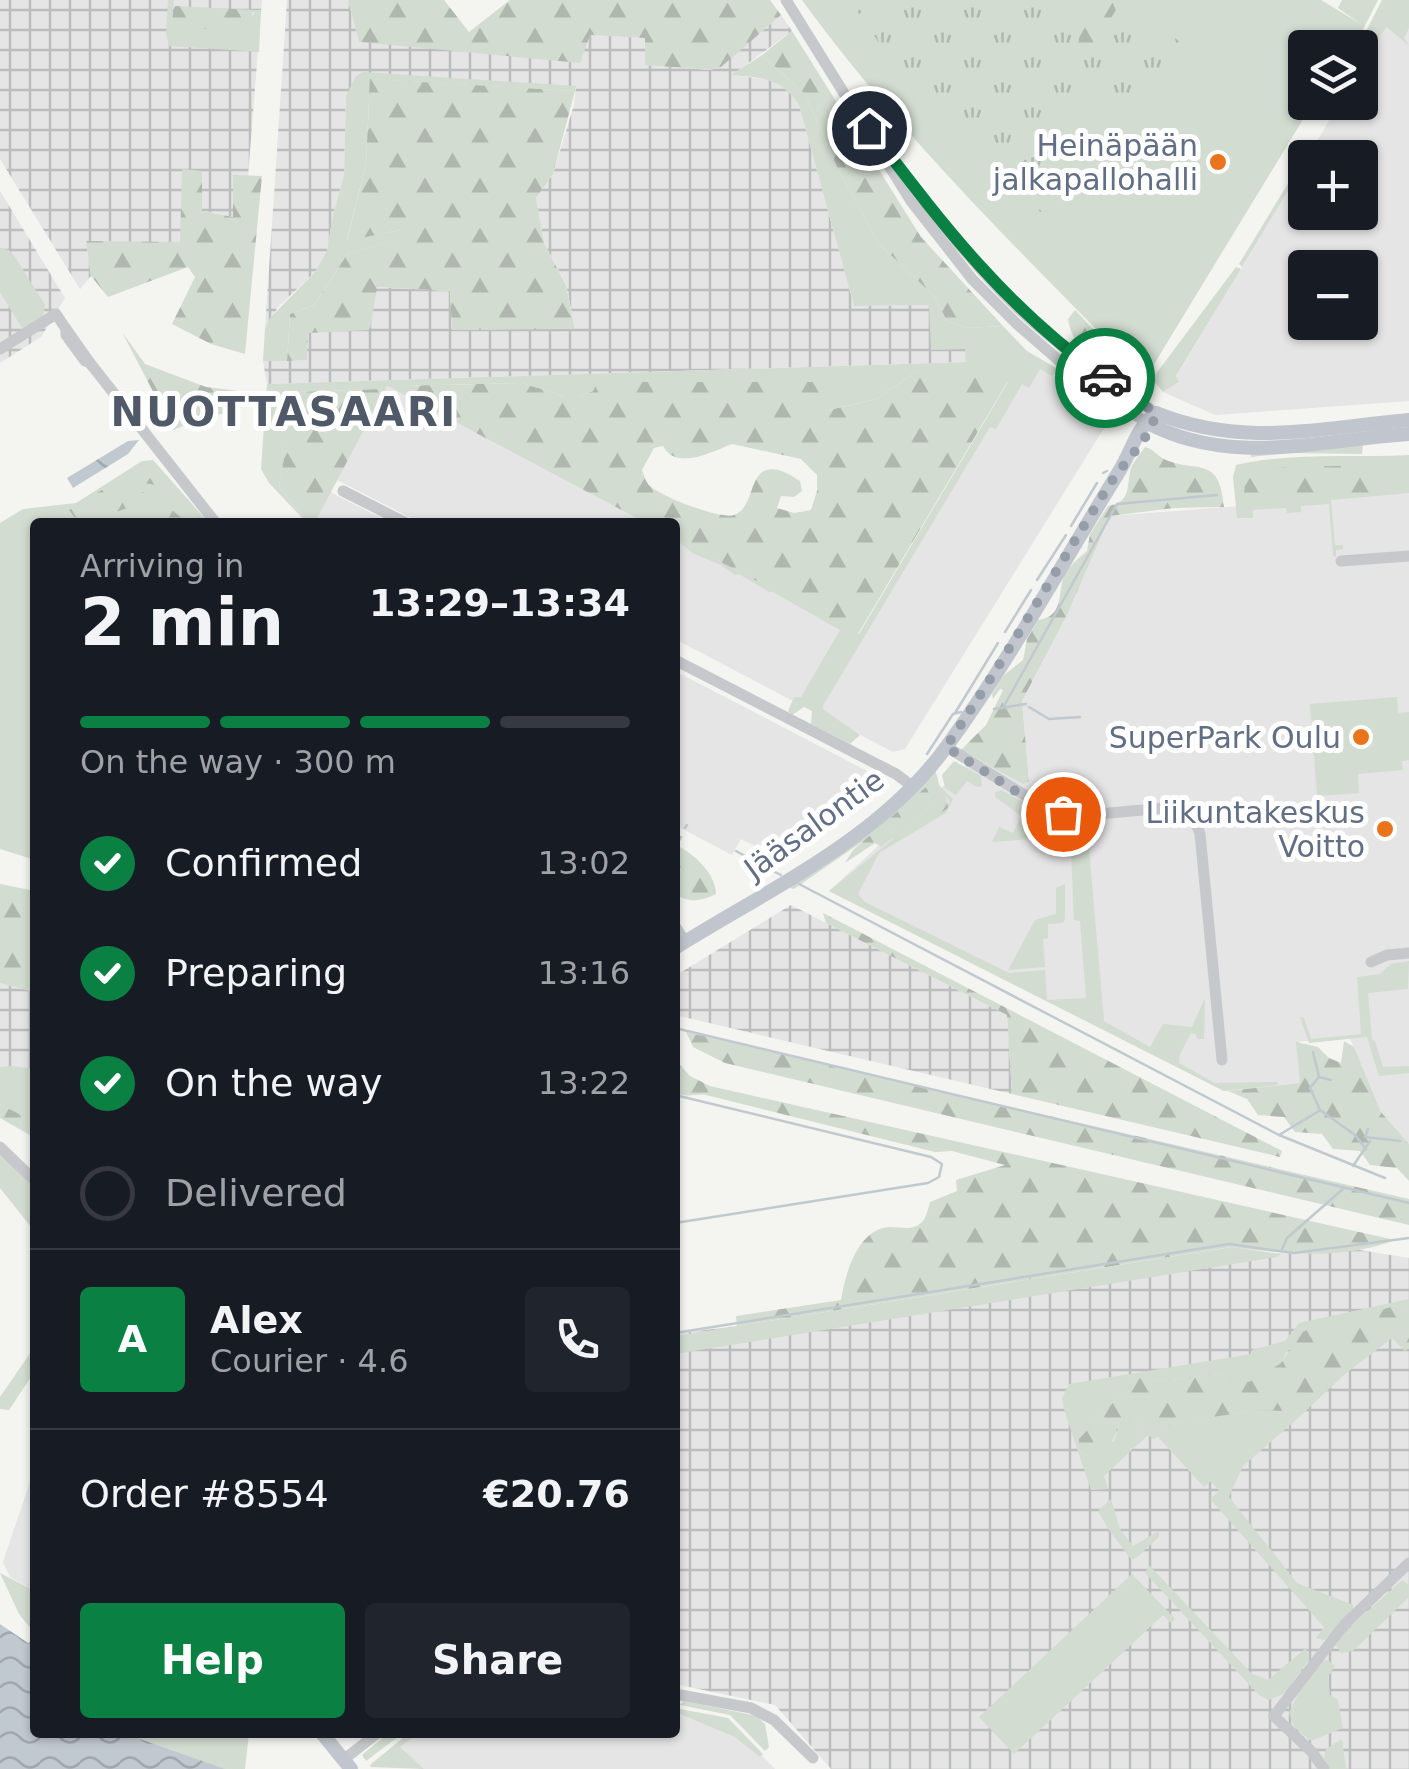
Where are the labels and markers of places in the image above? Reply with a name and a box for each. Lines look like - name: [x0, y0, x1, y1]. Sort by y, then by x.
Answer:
- pin: [827, 86, 912, 171]
- place label: Heinäpään jalkapallohalli: [992, 128, 1198, 197]
- marker: Heinäpään jalkapallohalli: [1207, 151, 1229, 173]
- place label: SuperPark Oulu: [1109, 720, 1341, 755]
- marker: SuperPark Oulu: [1350, 726, 1372, 748]
- pin: [1021, 772, 1106, 857]
- place label: Liikuntakeskus Voitto: [1146, 795, 1365, 864]
- marker: Liikuntakeskus Voitto: [1374, 818, 1396, 840]

